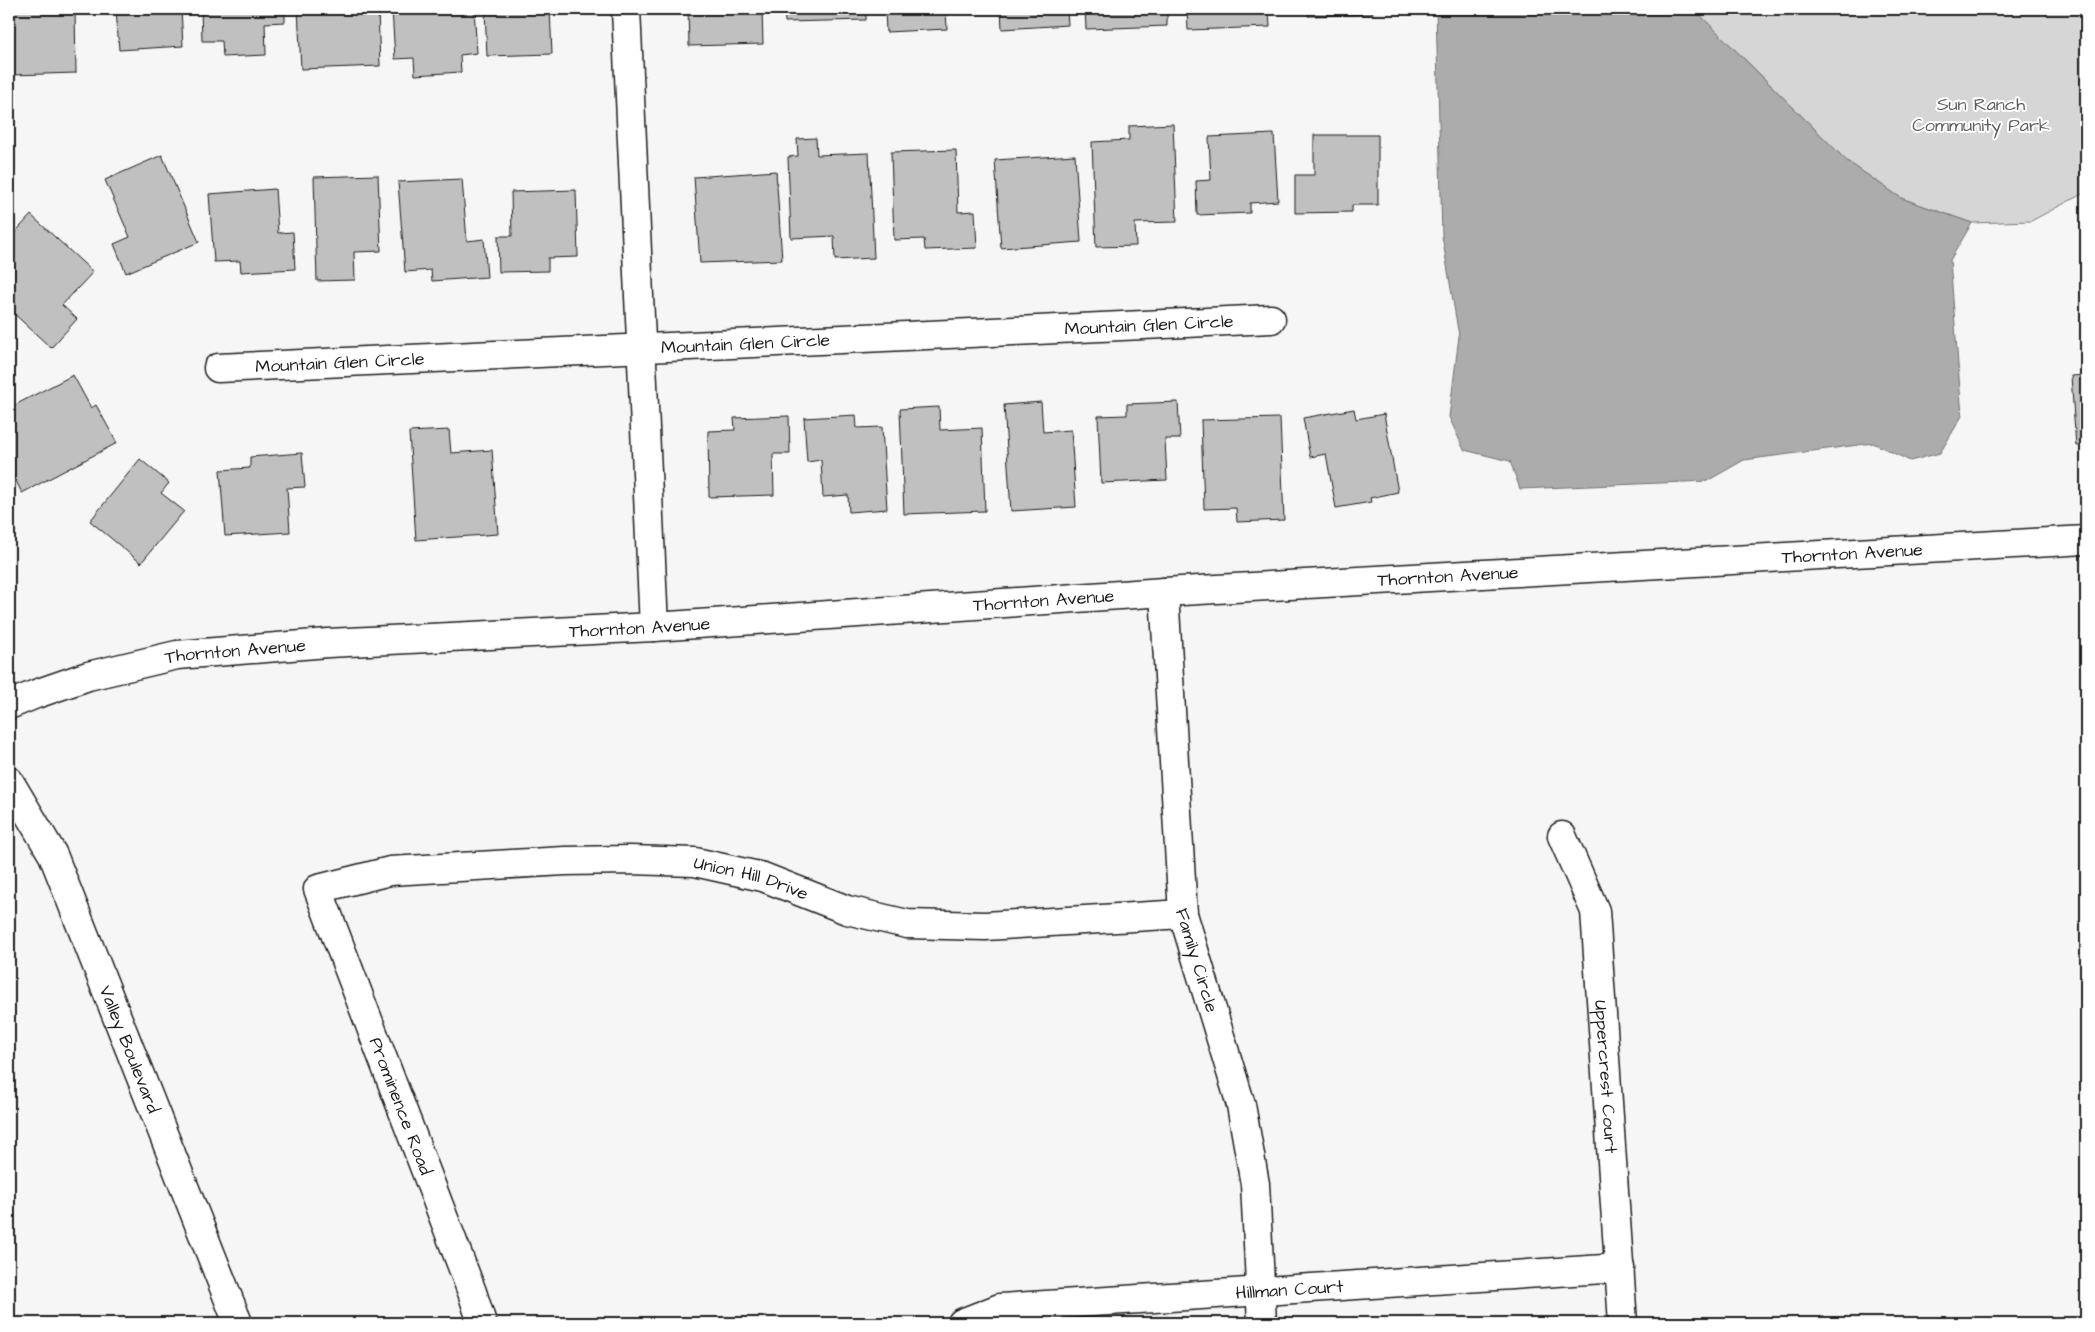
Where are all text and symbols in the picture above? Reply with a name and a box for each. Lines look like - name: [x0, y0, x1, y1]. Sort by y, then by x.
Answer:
- park label: Sun Ranch Community Park: [1912, 92, 2050, 139]
- street label: Mountain Glen Circle: [1064, 309, 1234, 342]
- street label: Mountain Glen Circle: [660, 328, 831, 360]
- street label: Mountain Glen Circle: [255, 346, 425, 379]
- street label: Thornton Avenue: [1781, 537, 1924, 570]
- street label: Thornton Avenue: [1377, 560, 1519, 593]
- street label: Thornton Avenue: [972, 583, 1115, 618]
- street label: Thornton Avenue: [568, 611, 711, 644]
- street label: Thornton Avenue: [162, 633, 307, 670]
- street label: Union Hill Drive: [692, 850, 812, 907]
- street label: Family Circle: [1169, 905, 1224, 1016]
- street label: Valley Boulevard: [93, 982, 166, 1117]
- street label: Uppercrest Court: [1588, 999, 1623, 1155]
- street label: Prominence Road: [363, 1034, 438, 1179]
- street label: Hillman Court: [1235, 1274, 1345, 1306]

